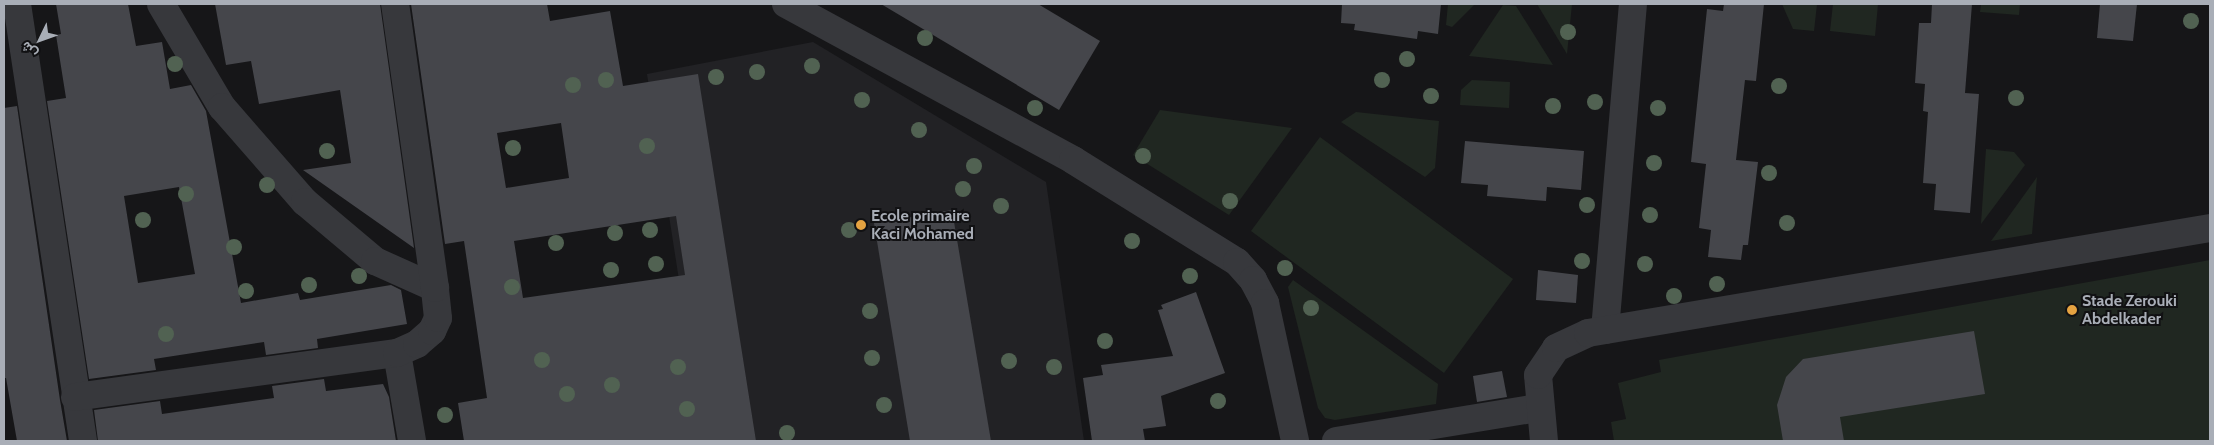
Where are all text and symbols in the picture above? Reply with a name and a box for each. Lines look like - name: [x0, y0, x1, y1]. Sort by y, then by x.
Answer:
- north arrow: [15, 15, 65, 65]
- text: ش: [17, 38, 41, 62]
- place label: Ecole primaire Kaci Mohamed: [871, 206, 974, 244]
- marker: Ecole primaire Kaci Mohamed: [855, 219, 867, 231]
- place label: Stade Zerouki Abdelkader: [2082, 291, 2177, 329]
- marker: Stade Zerouki Abdelkader: [2066, 304, 2078, 316]

